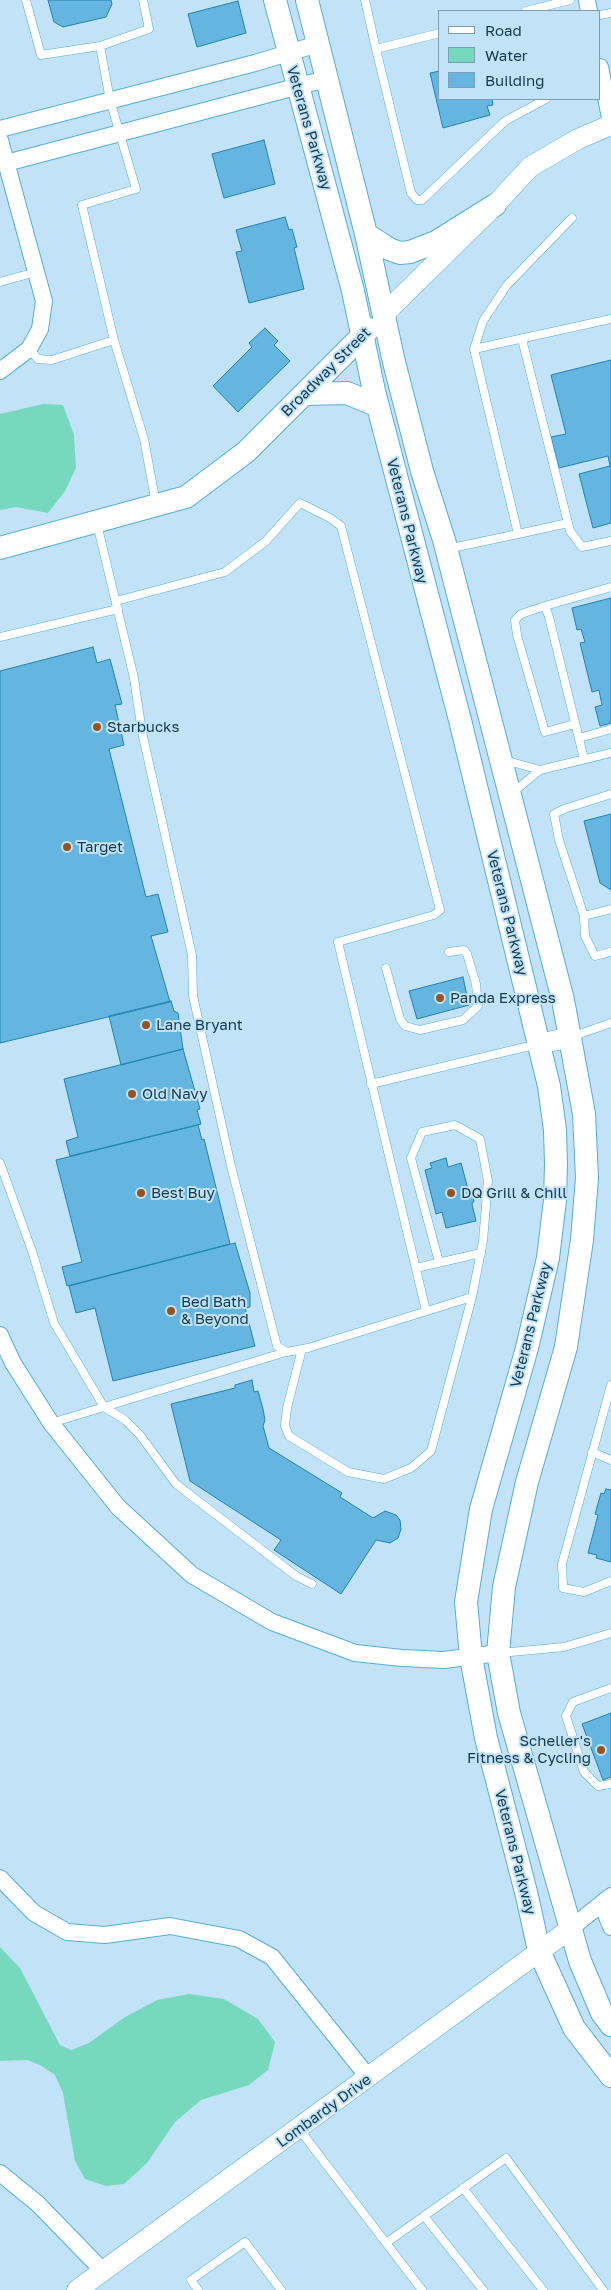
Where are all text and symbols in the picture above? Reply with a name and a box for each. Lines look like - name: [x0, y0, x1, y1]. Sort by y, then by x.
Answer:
- legend: [438, 10, 601, 100]
- text: Road: [485, 21, 522, 39]
- text: Water: [485, 46, 528, 64]
- street label: Veterans Parkway: [283, 64, 335, 192]
- text: Building: [485, 71, 545, 89]
- street label: Broadway Street: [278, 324, 374, 420]
- street label: Veterans Parkway: [383, 456, 431, 586]
- place label: Starbucks: [107, 718, 180, 736]
- marker: Starbucks: [91, 721, 103, 733]
- place label: Target: [77, 838, 123, 856]
- marker: Target: [61, 841, 73, 853]
- street label: Veterans Parkway: [483, 848, 531, 978]
- place label: Panda Express: [450, 989, 556, 1007]
- marker: Panda Express: [434, 992, 446, 1004]
- place label: Lane Bryant: [156, 1016, 243, 1034]
- marker: Lane Bryant: [140, 1019, 152, 1031]
- place label: Old Navy: [142, 1085, 208, 1103]
- marker: Old Navy: [126, 1088, 138, 1100]
- place label: Best Buy: [151, 1184, 215, 1202]
- place label: DQ Grill & Chill: [461, 1184, 567, 1202]
- marker: Best Buy: [135, 1187, 147, 1199]
- marker: DQ Grill & Chill: [445, 1187, 457, 1199]
- street label: Veterans Parkway: [507, 1260, 555, 1390]
- place label: Bed Bath & Beyond: [181, 1293, 249, 1328]
- marker: Bed Bath & Beyond: [165, 1305, 177, 1317]
- place label: Scheller's Fitness & Cycling: [467, 1732, 591, 1767]
- marker: Scheller's Fitness & Cycling: [595, 1744, 607, 1756]
- street label: Veterans Parkway: [491, 1787, 539, 1917]
- street label: Lombardy Drive: [273, 2071, 375, 2151]

